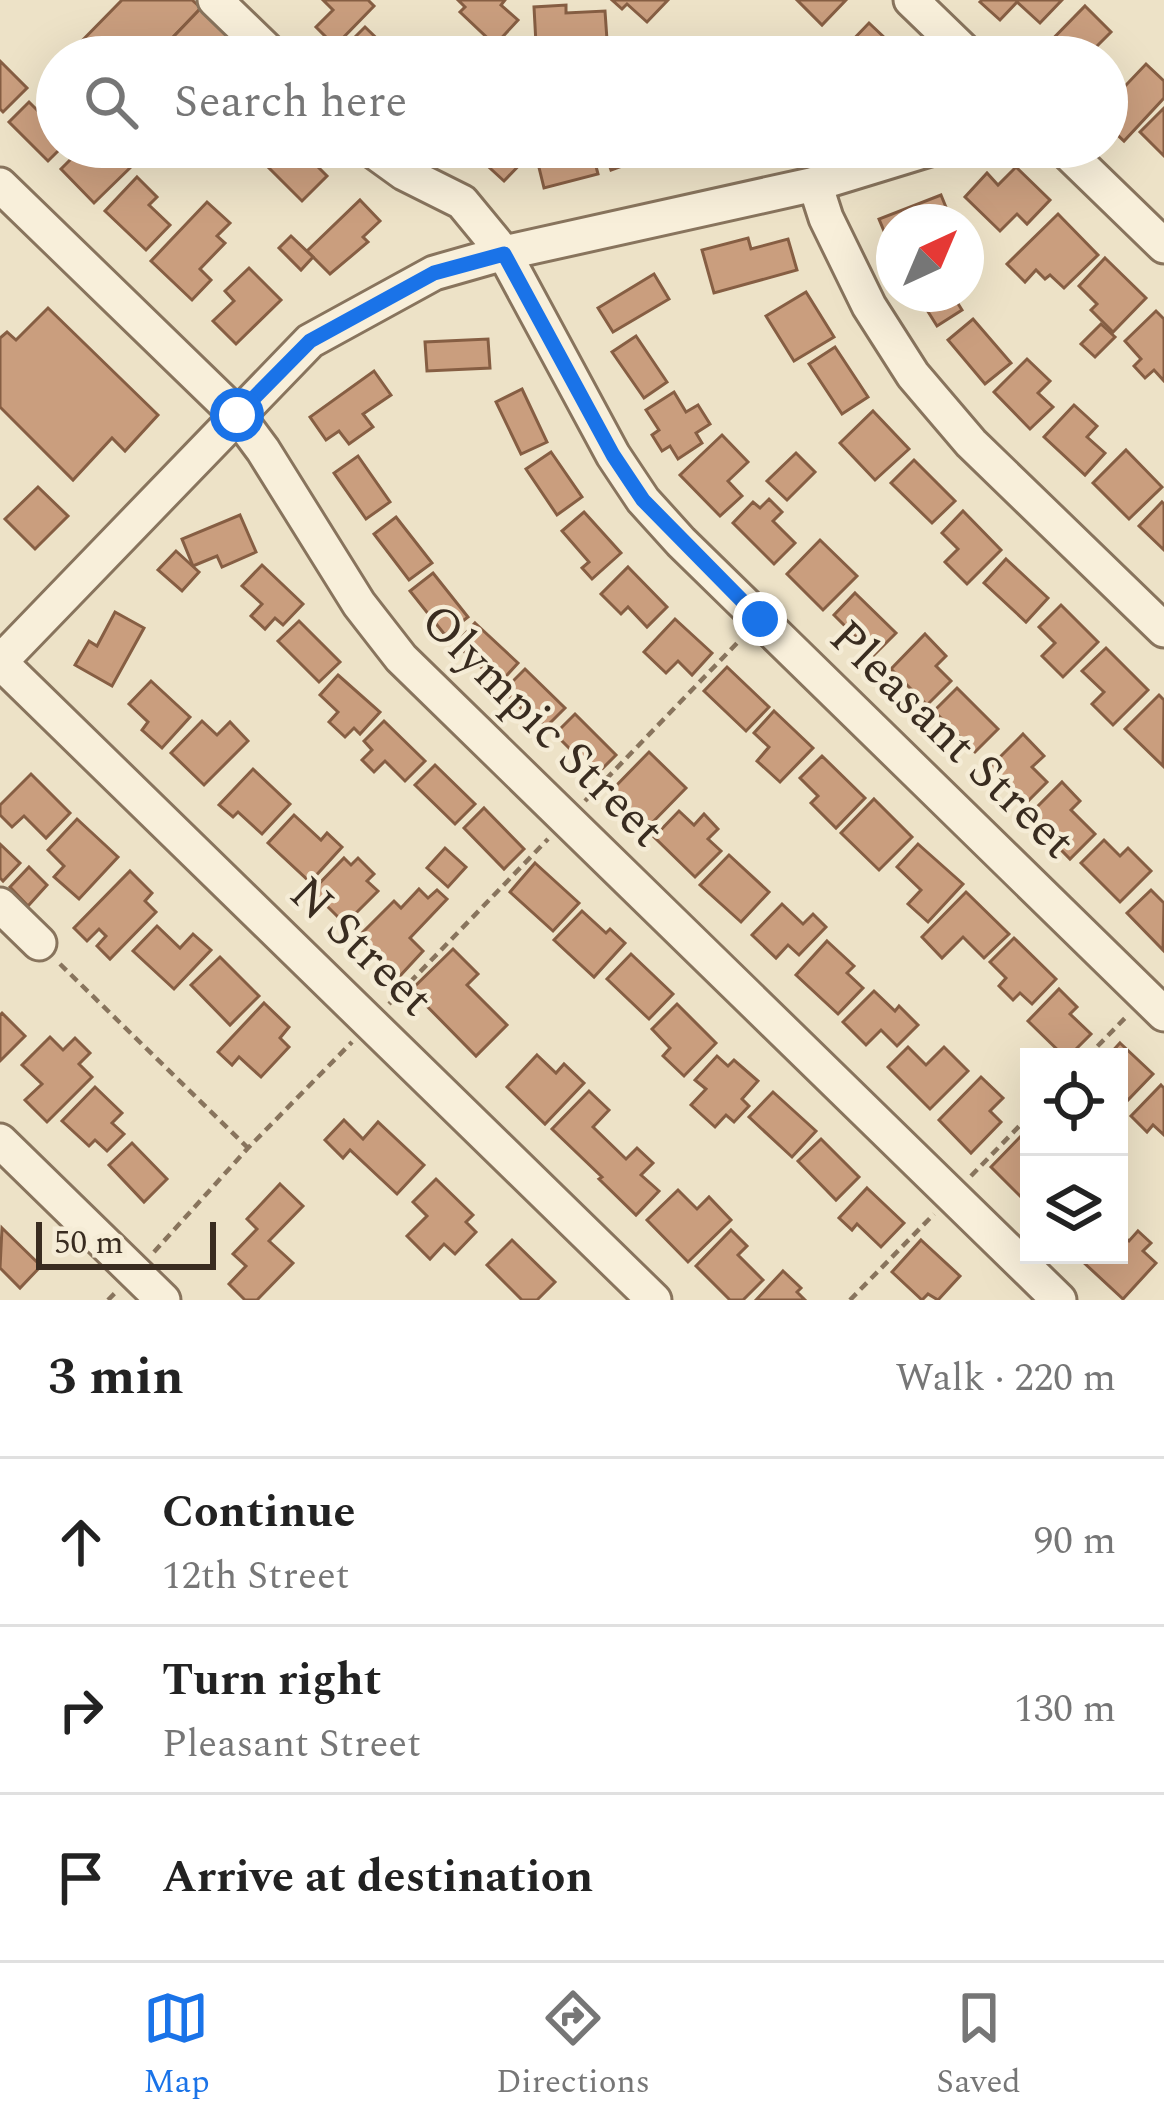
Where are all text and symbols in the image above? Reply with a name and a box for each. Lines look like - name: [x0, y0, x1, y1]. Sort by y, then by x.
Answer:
- search box: [36, 36, 1128, 168]
- text: Search here: [174, 68, 407, 137]
- icon: search: [78, 69, 144, 135]
- north arrow: [876, 204, 984, 312]
- route start: [210, 388, 264, 442]
- street label: Olympic Street: [403, 587, 681, 865]
- route end: [733, 592, 787, 646]
- street label: Pleasant Street: [812, 603, 1092, 877]
- street label: N Street: [272, 860, 450, 1034]
- map controls: [1020, 1048, 1128, 1264]
- button: locate: [1020, 1048, 1128, 1156]
- button: layers: [1020, 1156, 1128, 1264]
- scale bar: [36, 1216, 216, 1269]
- text: 50 m: [54, 1218, 124, 1268]
- text: 3 min: [48, 1339, 184, 1417]
- text: Walk · 220 m: [895, 1349, 1116, 1408]
- text: Continue: [162, 1478, 355, 1547]
- icon: ahead: [48, 1509, 114, 1575]
- text: 90 m: [1034, 1512, 1116, 1571]
- text: 12th Street: [162, 1547, 350, 1606]
- text: Turn right: [162, 1646, 381, 1715]
- icon: right: [48, 1677, 114, 1743]
- text: 130 m: [1014, 1680, 1116, 1739]
- text: Pleasant Street: [162, 1715, 421, 1774]
- text: Arrive at destination: [162, 1843, 593, 1912]
- icon: arrive: [48, 1845, 114, 1911]
- tab: Map: [143, 1985, 210, 2107]
- tab: Directions: [496, 1985, 650, 2107]
- tab: Saved: [936, 1985, 1021, 2107]

